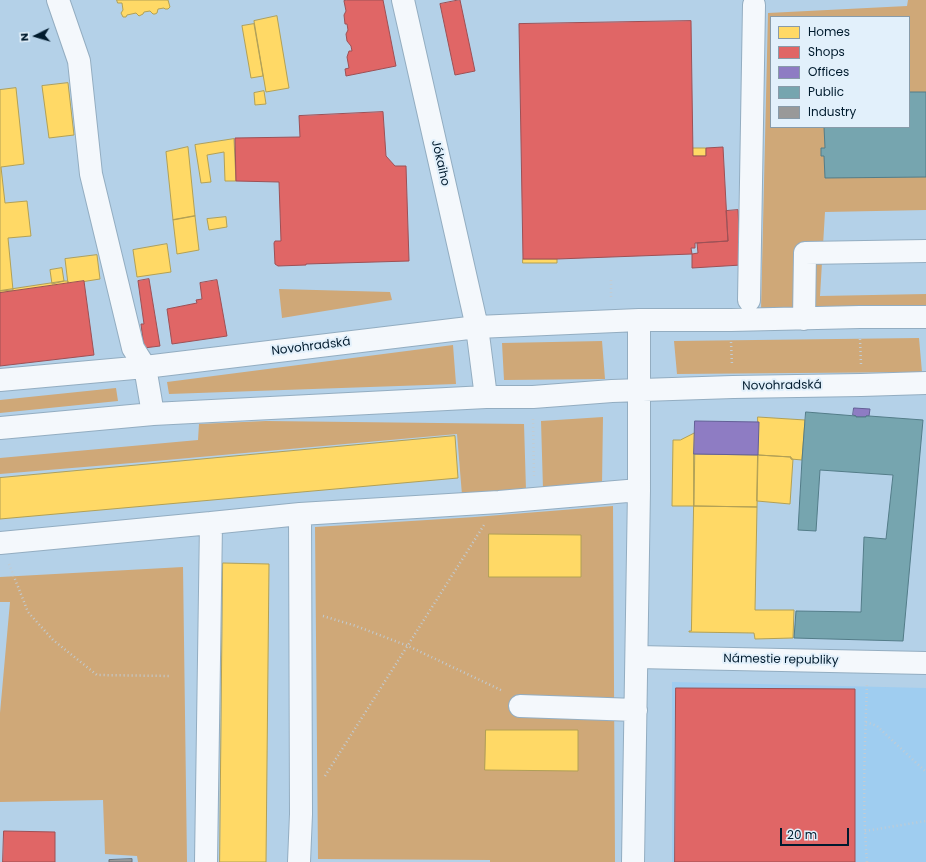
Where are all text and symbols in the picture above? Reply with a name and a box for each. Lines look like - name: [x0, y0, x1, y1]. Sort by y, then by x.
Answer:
- north arrow: [16, 16, 56, 56]
- legend: [770, 16, 910, 128]
- text: Homes: [808, 23, 850, 40]
- text: N: [16, 32, 32, 42]
- text: Shops: [808, 43, 845, 60]
- text: Offices: [808, 63, 849, 80]
- text: Public: [808, 83, 844, 100]
- text: Industry: [808, 103, 856, 120]
- street label: Jókaiho: [428, 139, 452, 187]
- street label: Novohradská: [271, 335, 351, 359]
- street label: Novohradská: [742, 378, 822, 394]
- street label: Námestie republiky: [723, 652, 839, 668]
- scale bar: [782, 820, 851, 846]
- text: 20 m: [787, 826, 817, 843]

